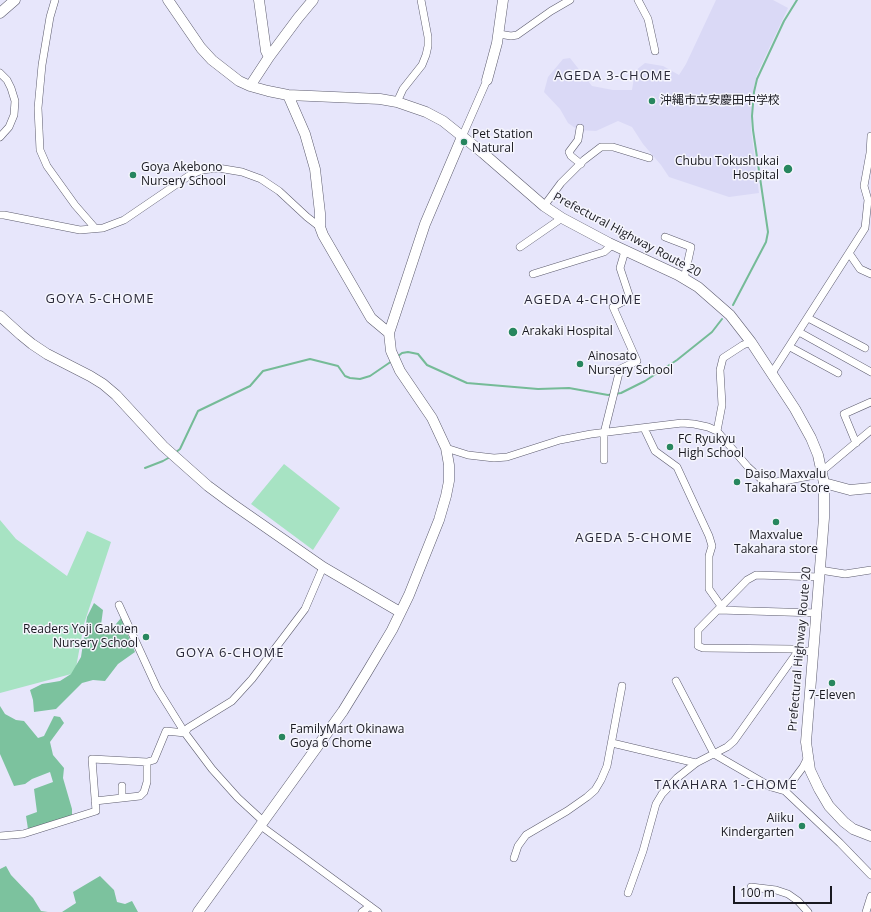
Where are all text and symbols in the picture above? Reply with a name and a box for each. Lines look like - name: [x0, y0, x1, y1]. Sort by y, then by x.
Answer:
- district label: AGEDA 3-CHOME: [554, 68, 672, 84]
- place label: 沖縄市立安慶田中学校: [660, 94, 780, 108]
- marker: 沖縄市立安慶田中学校: [647, 96, 657, 106]
- place label: Pet Station Natural: [472, 128, 533, 156]
- marker: Pet Station Natural: [459, 137, 469, 147]
- place label: Chubu Tokushukai Hospital: [675, 155, 779, 183]
- place label: Goya Akebono Nursery School: [141, 161, 226, 189]
- marker: Chubu Tokushukai Hospital: [782, 163, 794, 175]
- marker: Goya Akebono Nursery School: [128, 170, 138, 180]
- street label: Prefectural Highway Route 20: [551, 190, 703, 280]
- district label: GOYA 5-CHOME: [46, 291, 154, 307]
- district label: AGEDA 4-CHOME: [524, 292, 642, 308]
- place label: Arakaki Hospital: [522, 325, 613, 339]
- marker: Arakaki Hospital: [507, 326, 519, 338]
- place label: Ainosato Nursery School: [588, 350, 673, 378]
- marker: Ainosato Nursery School: [575, 359, 585, 369]
- place label: FC Ryukyu High School: [678, 433, 744, 461]
- marker: FC Ryukyu High School: [665, 442, 675, 452]
- place label: Daiso Maxvalu Takahara Store: [745, 468, 830, 496]
- marker: Daiso Maxvalu Takahara Store: [732, 477, 742, 487]
- marker: Maxvalue Takahara store: [771, 517, 781, 527]
- place label: Maxvalue Takahara store: [734, 529, 818, 557]
- district label: AGEDA 5-CHOME: [575, 530, 693, 546]
- street label: Prefectural Highway Route 20: [786, 566, 814, 732]
- place label: Readers Yoji Gakuen Nursery School: [23, 623, 138, 651]
- marker: Readers Yoji Gakuen Nursery School: [141, 632, 151, 642]
- district label: GOYA 6-CHOME: [176, 645, 284, 661]
- marker: 7-Eleven: [827, 678, 837, 688]
- place label: 7-Eleven: [808, 689, 856, 703]
- place label: FamilyMart Okinawa Goya 6 Chome: [290, 723, 404, 751]
- marker: FamilyMart Okinawa Goya 6 Chome: [277, 732, 287, 742]
- district label: TAKAHARA 1-CHOME: [654, 777, 798, 793]
- place label: Aiiku Kindergarten: [721, 812, 794, 840]
- marker: Aiiku Kindergarten: [797, 821, 807, 831]
- scale bar: [735, 878, 834, 904]
- text: 100 m: [740, 884, 775, 901]

